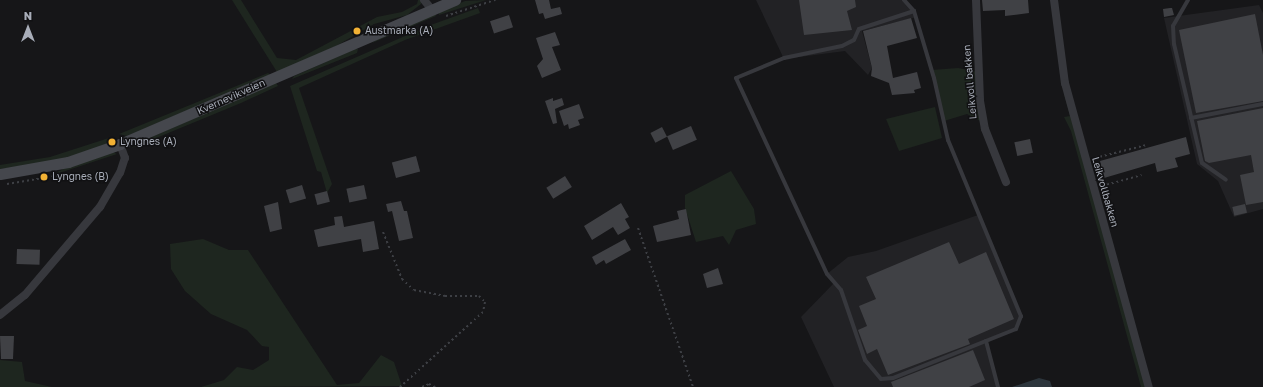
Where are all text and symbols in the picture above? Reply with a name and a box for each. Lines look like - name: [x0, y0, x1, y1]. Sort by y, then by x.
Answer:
- north arrow: [8, 8, 48, 48]
- text: N: [24, 9, 32, 22]
- place label: Austmarka (A): [365, 25, 433, 37]
- marker: Austmarka (A): [352, 26, 362, 36]
- street label: Leikvoll bakken: [961, 44, 979, 120]
- street label: Kvernevikveien: [195, 77, 267, 117]
- place label: Lyngnes (A): [120, 136, 177, 148]
- marker: Lyngnes (A): [107, 137, 117, 147]
- street label: Leikvollbakken: [1089, 156, 1121, 228]
- place label: Lyngnes (B): [52, 171, 109, 183]
- marker: Lyngnes (B): [39, 172, 49, 182]

